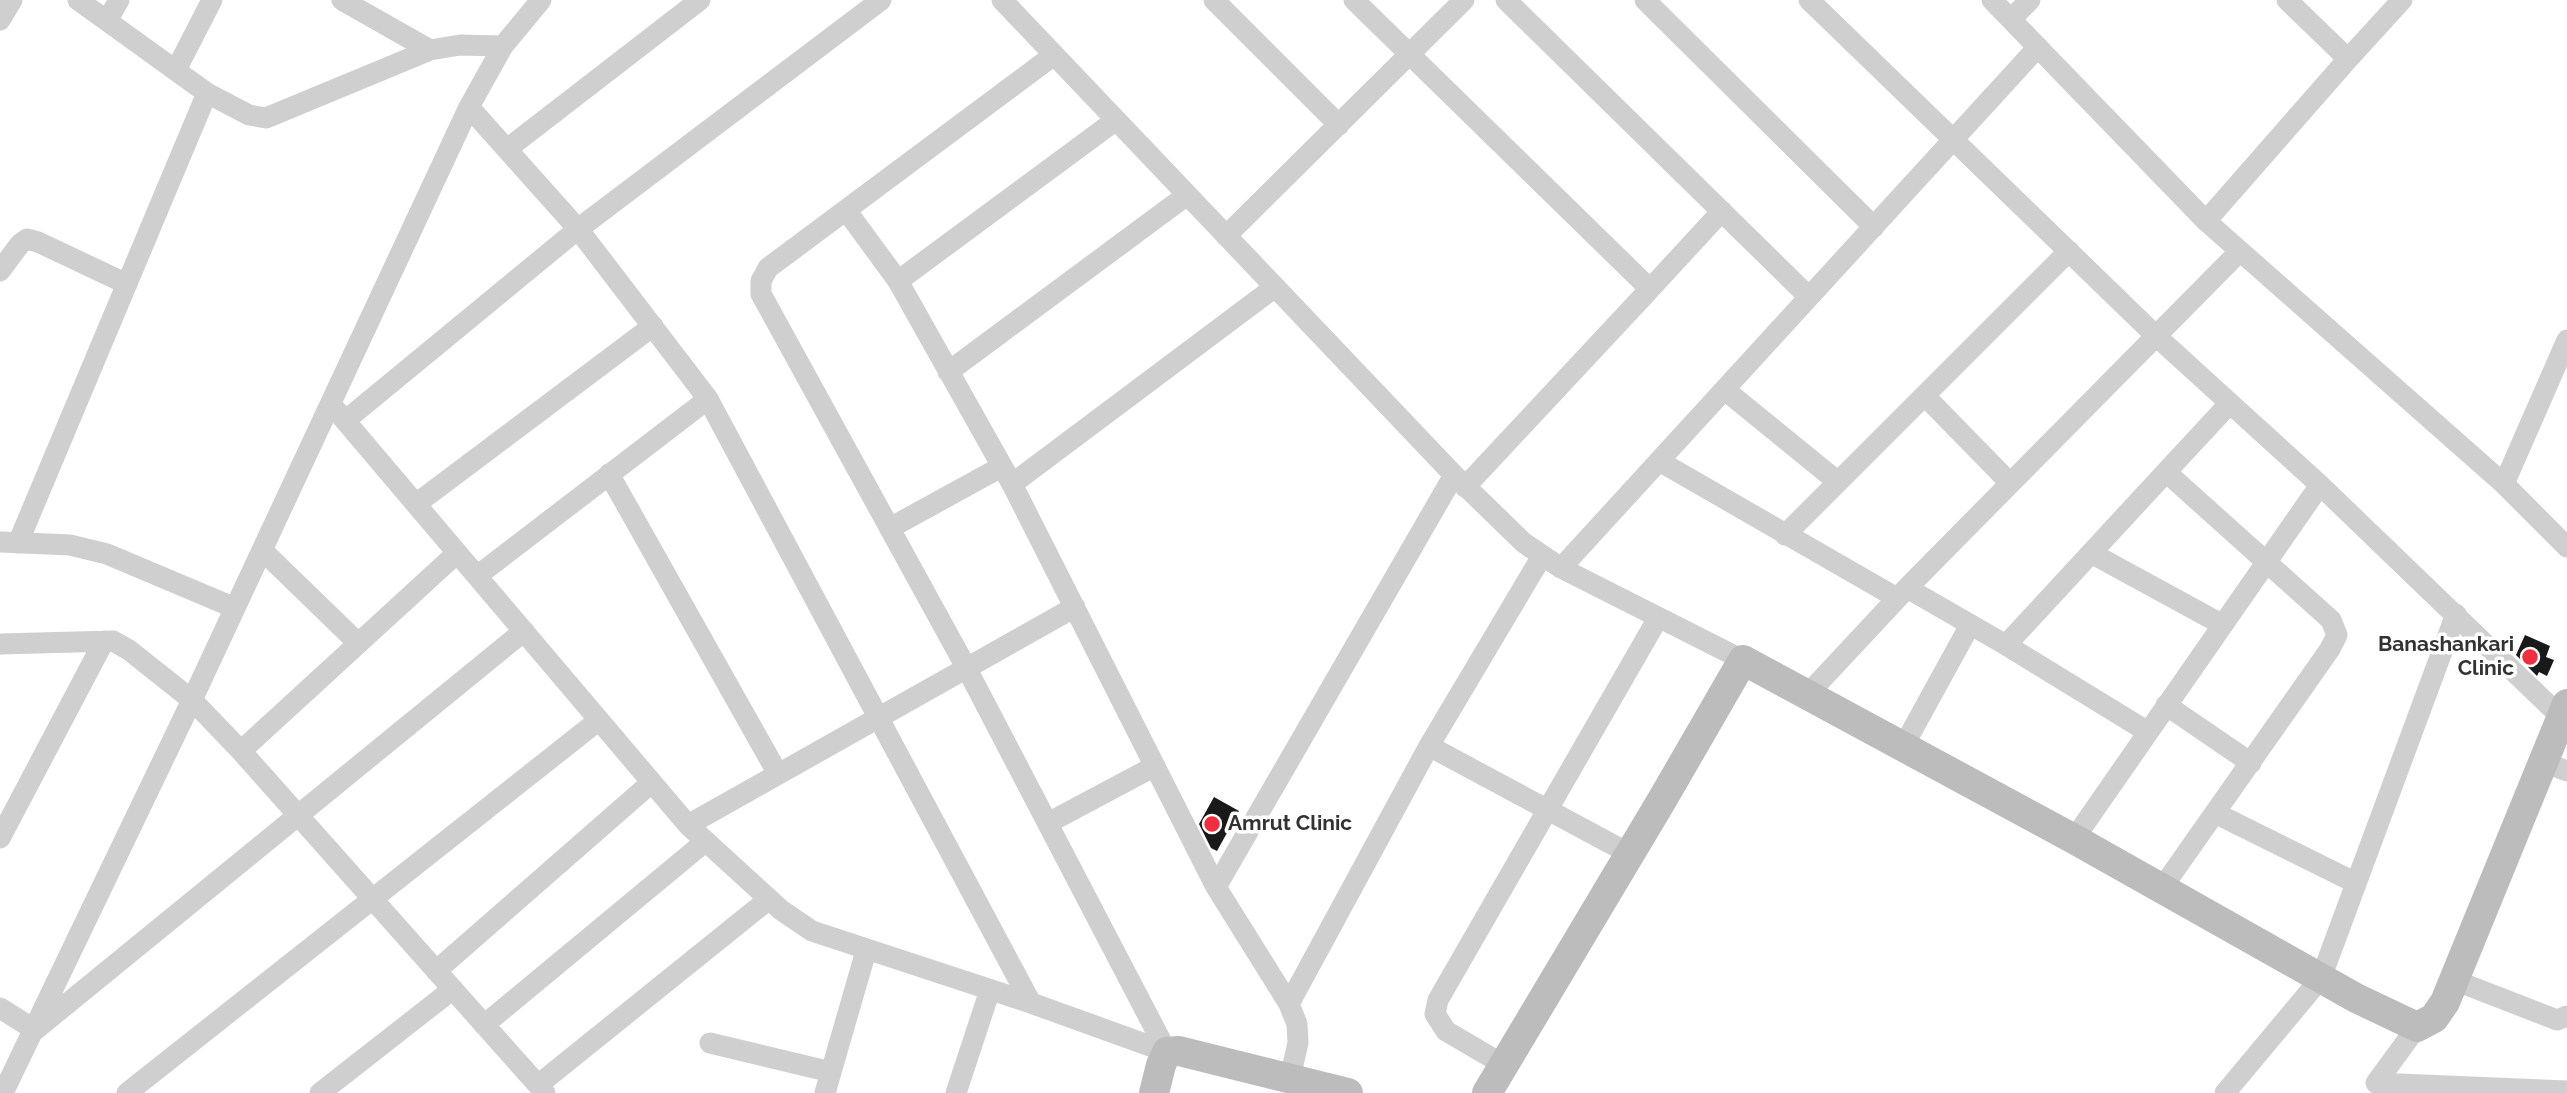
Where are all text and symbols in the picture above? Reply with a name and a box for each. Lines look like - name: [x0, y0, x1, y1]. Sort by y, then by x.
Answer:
- place label: Banashankari Clinic: [2378, 632, 2514, 682]
- marker: Banashankari Clinic: [2520, 647, 2540, 667]
- place label: Amrut Clinic: [1228, 811, 1352, 837]
- marker: Amrut Clinic: [1202, 814, 1222, 834]

